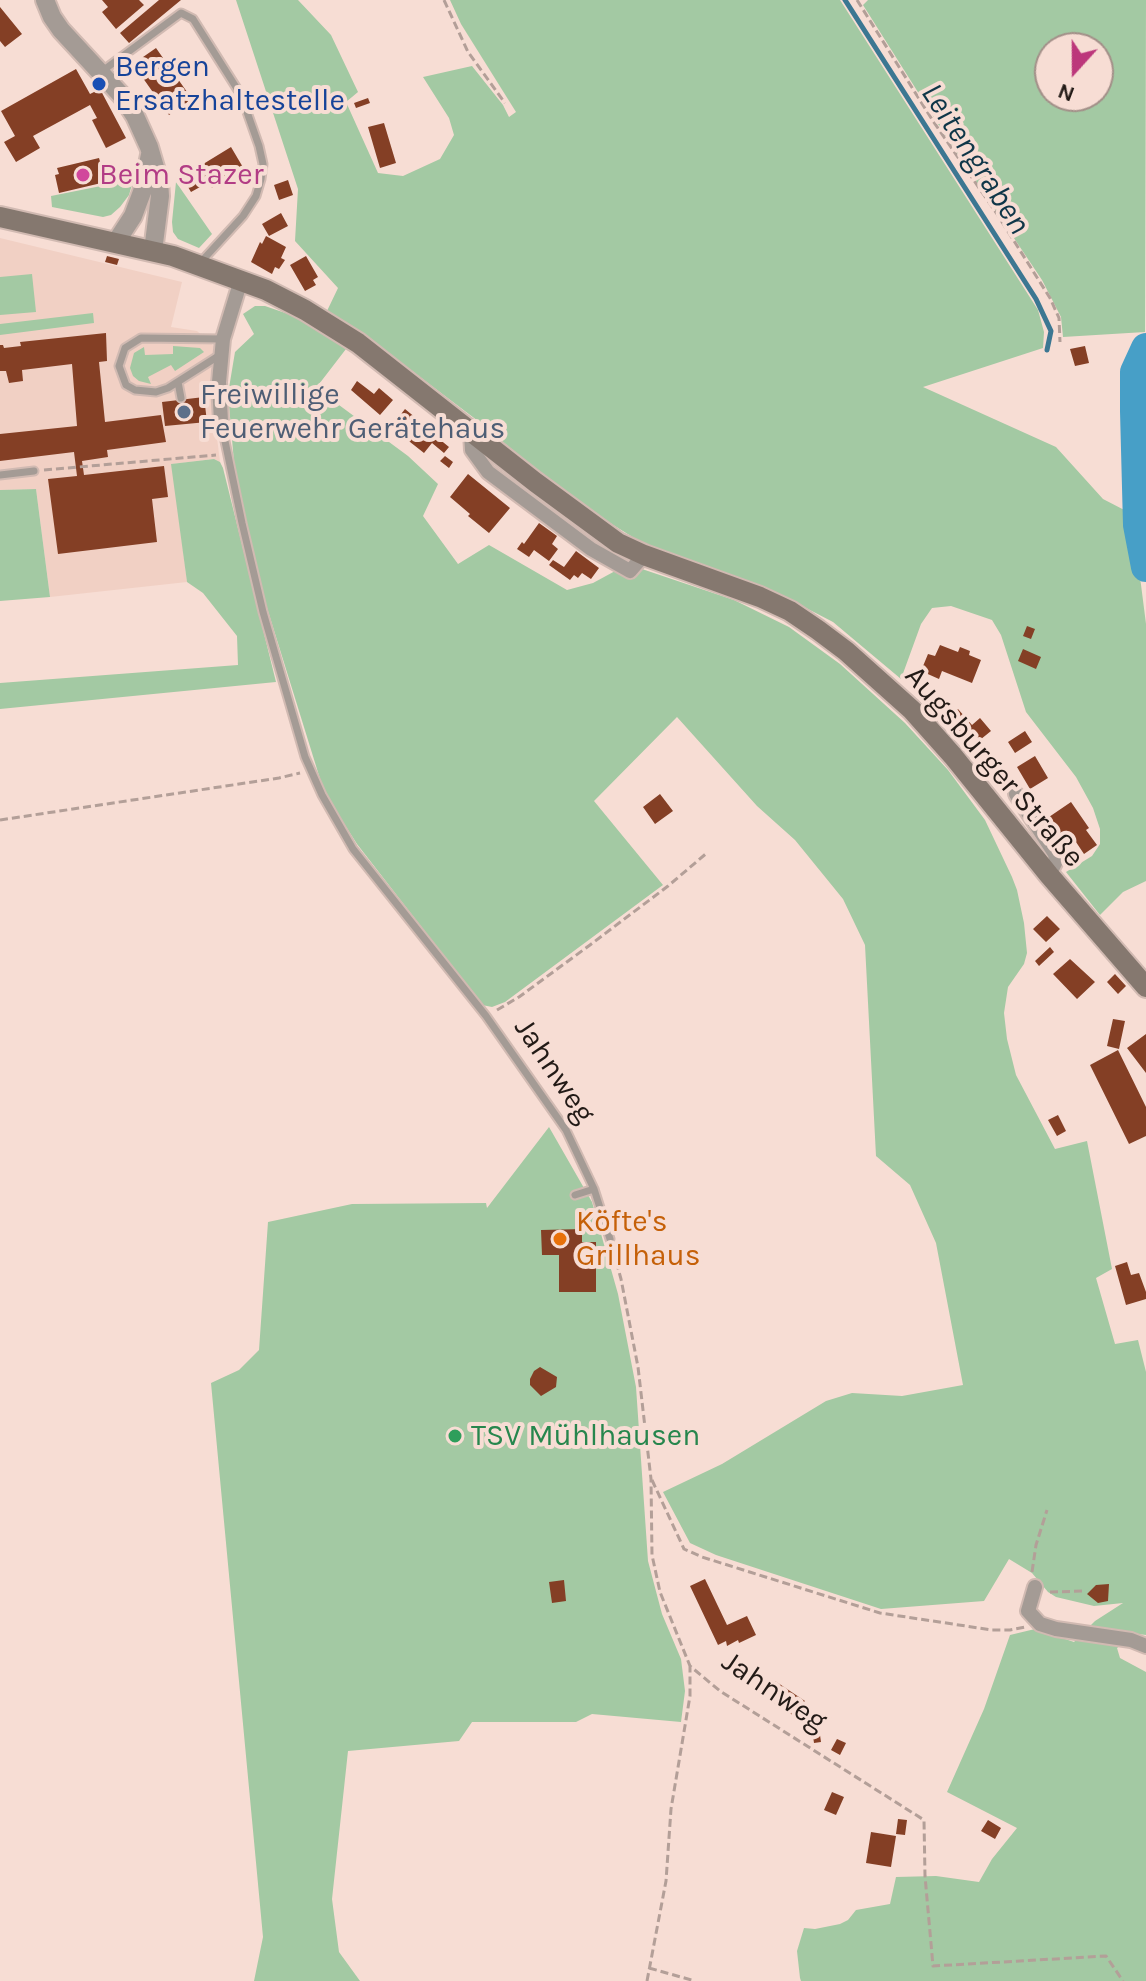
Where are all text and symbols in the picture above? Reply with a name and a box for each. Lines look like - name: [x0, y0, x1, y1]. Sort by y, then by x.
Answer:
- north arrow: [1034, 32, 1114, 112]
- place label: Bergen Ersatzhaltestelle: [115, 49, 345, 120]
- marker: Bergen Ersatzhaltestelle: [90, 75, 108, 93]
- water label: Leitengraben: [912, 76, 1038, 242]
- text: N: [1054, 78, 1078, 108]
- place label: Beim Stazer: [99, 157, 264, 193]
- marker: Beim Stazer: [74, 166, 92, 184]
- place label: Freiwillige Feuerwehr Gerätehaus: [200, 377, 505, 448]
- marker: Freiwillige Feuerwehr Gerätehaus: [175, 403, 193, 421]
- street label: Augsburger Straße: [897, 659, 1091, 875]
- street label: Jahnweg: [506, 1012, 602, 1130]
- place label: Köfte's Grillhaus: [576, 1204, 700, 1274]
- marker: Köfte's Grillhaus: [551, 1230, 569, 1248]
- place label: TSV Mühlhausen: [471, 1418, 700, 1454]
- marker: TSV Mühlhausen: [446, 1427, 464, 1445]
- street label: Jahnweg: [715, 1644, 833, 1740]

